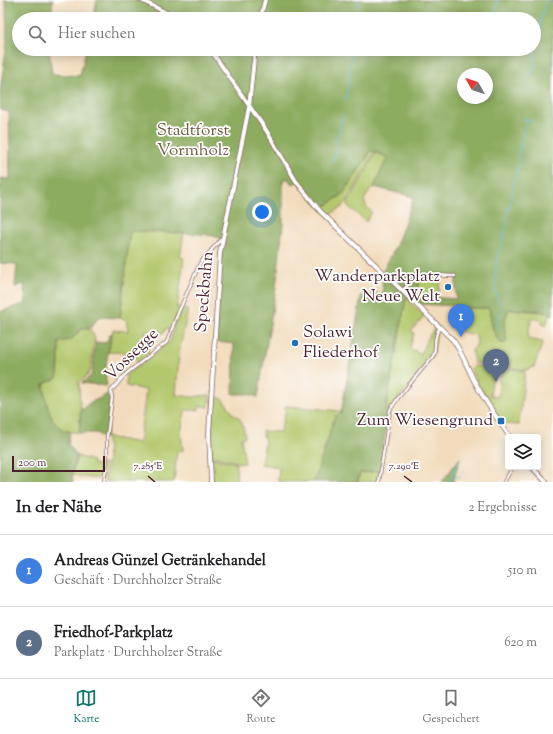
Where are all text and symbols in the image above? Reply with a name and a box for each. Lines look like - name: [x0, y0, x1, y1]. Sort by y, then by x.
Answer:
- search box: [12, 12, 541, 56]
- icon: search: [26, 23, 48, 45]
- text: Hier suchen: [58, 24, 136, 45]
- north arrow: [457, 68, 493, 104]
- park label: Stadtforst Vormholz: [157, 119, 229, 163]
- your location: [252, 202, 272, 222]
- street label: Speckbahn: [190, 250, 220, 334]
- place label: Wanderparkplatz Neue Welt: [314, 265, 440, 309]
- marker: Wanderparkplatz Neue Welt: [443, 282, 453, 292]
- pin: 1: [448, 304, 474, 337]
- place label: Solawi Fliederhof: [303, 321, 380, 365]
- street label: Vossegge: [100, 323, 164, 387]
- marker: Solawi Fliederhof: [290, 338, 300, 348]
- pin: 2: [483, 349, 509, 382]
- place label: Zum Wiesengrund: [357, 409, 493, 433]
- marker: Zum Wiesengrund: [496, 416, 506, 426]
- map controls: [505, 434, 541, 470]
- button: layers: [505, 434, 541, 470]
- scale bar: [12, 454, 105, 473]
- text: 200 m: [18, 455, 46, 471]
- text: 7.285°E: [134, 459, 162, 474]
- text: 7.290°E: [389, 459, 419, 474]
- text: In der Nähe: [16, 496, 102, 520]
- text: 2 Ergebnisse: [468, 499, 537, 517]
- text: Andreas Günzel Getränkehandel: [54, 551, 266, 572]
- text: 1: [27, 562, 31, 580]
- text: 510 m: [508, 562, 537, 580]
- text: Geschäft · Durchholzer Straße: [54, 572, 222, 590]
- text: Friedhof-Parkplatz: [54, 623, 173, 644]
- text: 2: [26, 634, 32, 652]
- text: 620 m: [504, 634, 537, 652]
- text: Parkplatz · Durchholzer Straße: [54, 644, 222, 662]
- tab: Karte: [74, 687, 99, 727]
- tab: Route: [247, 687, 275, 727]
- tab: Gespeichert: [422, 687, 479, 727]

